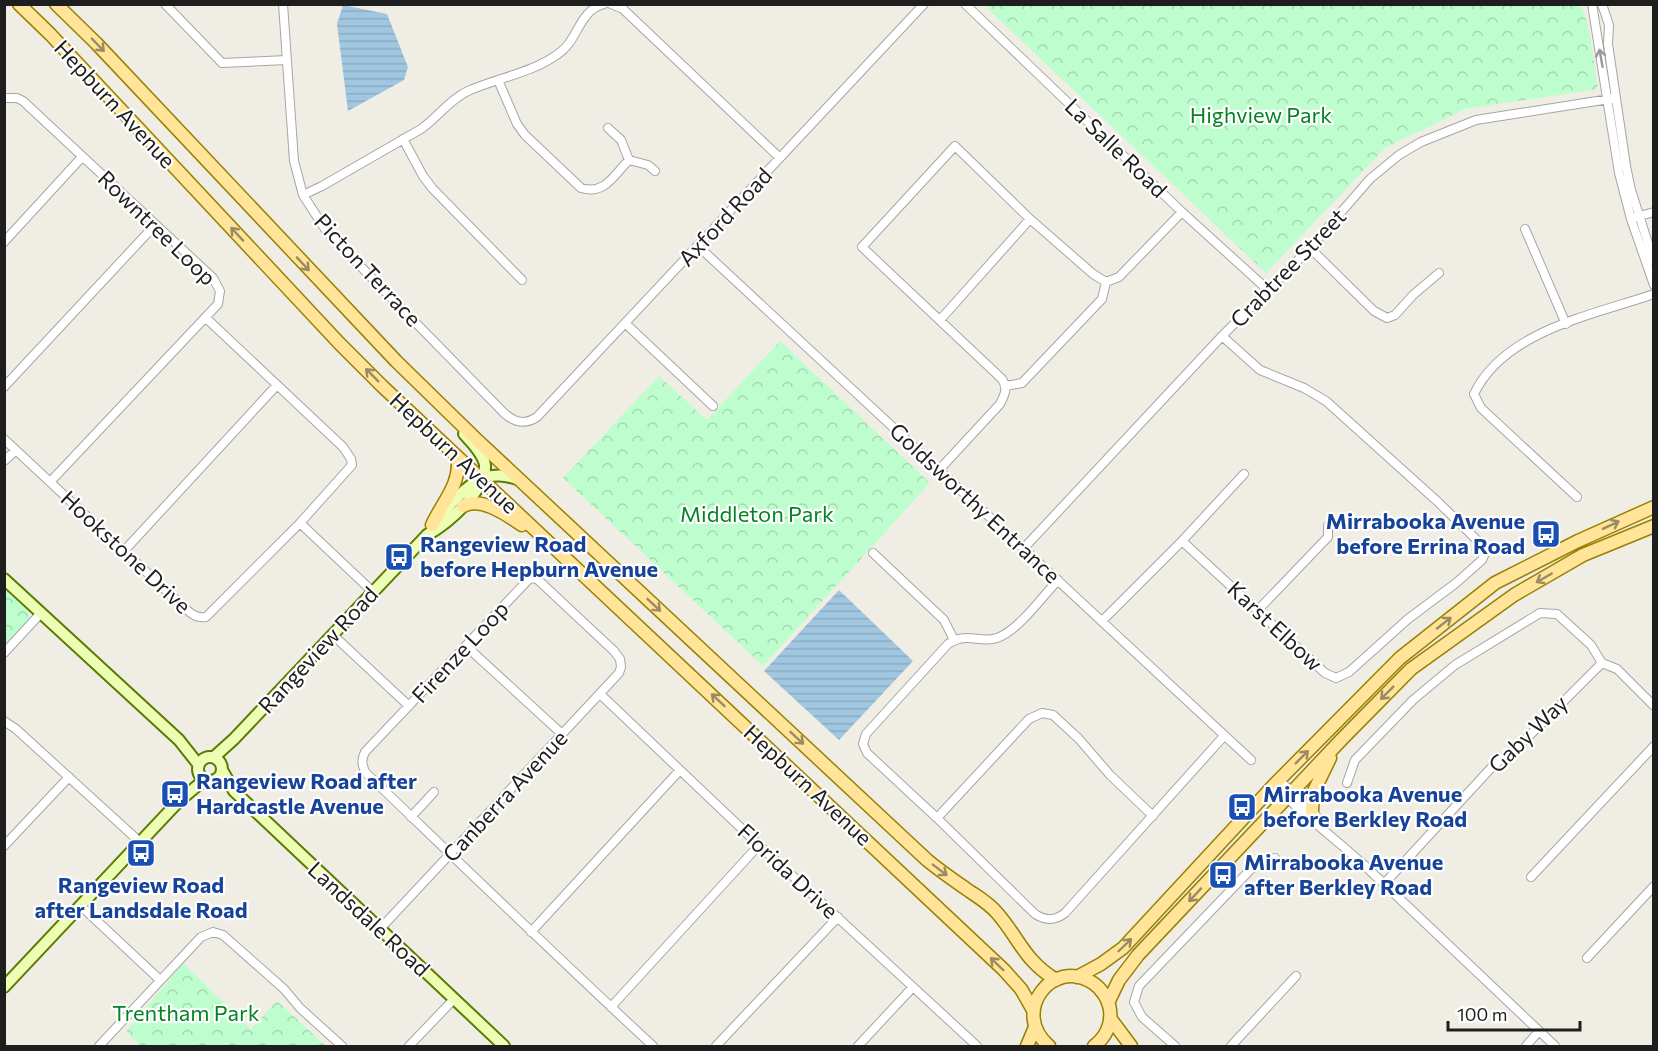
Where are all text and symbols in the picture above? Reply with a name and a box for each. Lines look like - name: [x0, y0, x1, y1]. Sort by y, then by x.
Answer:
- street label: Hepburn Avenue: [49, 34, 182, 173]
- one-way arrow: [90, 38, 105, 53]
- one-way arrow: [1595, 49, 1606, 68]
- street label: La Salle Road: [1060, 92, 1173, 203]
- park label: Highview Park: [1190, 101, 1332, 128]
- street label: Axford Road: [672, 162, 777, 272]
- street label: Rowntree Loop: [93, 165, 222, 291]
- street label: Crabtree Street: [1224, 203, 1351, 333]
- street label: Picton Terrace: [309, 208, 428, 332]
- one-way arrow: [230, 227, 244, 242]
- one-way arrow: [296, 257, 310, 272]
- one-way arrow: [364, 368, 379, 382]
- street label: Hepburn Avenue: [385, 386, 524, 519]
- street label: Goldsworthy Entrance: [884, 417, 1066, 589]
- street label: Hookstone Drive: [56, 484, 197, 619]
- park label: Middleton Park: [680, 500, 834, 527]
- place label: Mirrabooka Avenue before Errina Road: [1326, 507, 1525, 559]
- bus stop icon: Mirrabooka Avenue before Errina Road: [1530, 518, 1562, 550]
- one-way arrow: [1602, 519, 1620, 531]
- place label: Rangeview Road before Hepburn Avenue: [420, 530, 658, 582]
- bus stop icon: Rangeview Road before Hepburn Avenue: [383, 541, 415, 573]
- one-way arrow: [1536, 572, 1553, 584]
- street label: Karst Elbow: [1222, 575, 1329, 677]
- street label: Rangeview Road: [252, 581, 383, 719]
- street label: Firenze Loop: [406, 595, 514, 708]
- one-way arrow: [647, 598, 662, 612]
- one-way arrow: [1435, 617, 1451, 630]
- one-way arrow: [1380, 686, 1395, 701]
- street label: Gaby Way: [1482, 689, 1573, 778]
- one-way arrow: [711, 693, 726, 707]
- street label: Hepburn Avenue: [739, 718, 878, 851]
- street label: Canberra Avenue: [437, 724, 573, 867]
- one-way arrow: [789, 731, 804, 745]
- one-way arrow: [1294, 749, 1309, 764]
- place label: Rangeview Road after Hardcastle Avenue: [196, 767, 417, 819]
- bus stop icon: Rangeview Road after Hardcastle Avenue: [159, 778, 191, 810]
- place label: Mirrabooka Avenue before Berkley Road: [1263, 780, 1467, 832]
- bus stop icon: Mirrabooka Avenue before Berkley Road: [1226, 791, 1258, 823]
- street label: Florida Drive: [733, 817, 844, 924]
- bus stop icon: Rangeview Road after Landsdale Road: [125, 837, 157, 869]
- place label: Mirrabooka Avenue after Berkley Road: [1244, 848, 1443, 900]
- street label: Landsdale Road: [303, 855, 436, 982]
- bus stop icon: Mirrabooka Avenue after Berkley Road: [1207, 859, 1239, 891]
- one-way arrow: [932, 864, 948, 877]
- place label: Rangeview Road after Landsdale Road: [34, 871, 248, 923]
- one-way arrow: [1187, 887, 1202, 902]
- one-way arrow: [1118, 937, 1133, 952]
- one-way arrow: [990, 956, 1005, 971]
- scale bar: [1448, 994, 1580, 1032]
- park label: Trentham Park: [112, 999, 260, 1026]
- text: 100 m: [1457, 1003, 1507, 1025]

